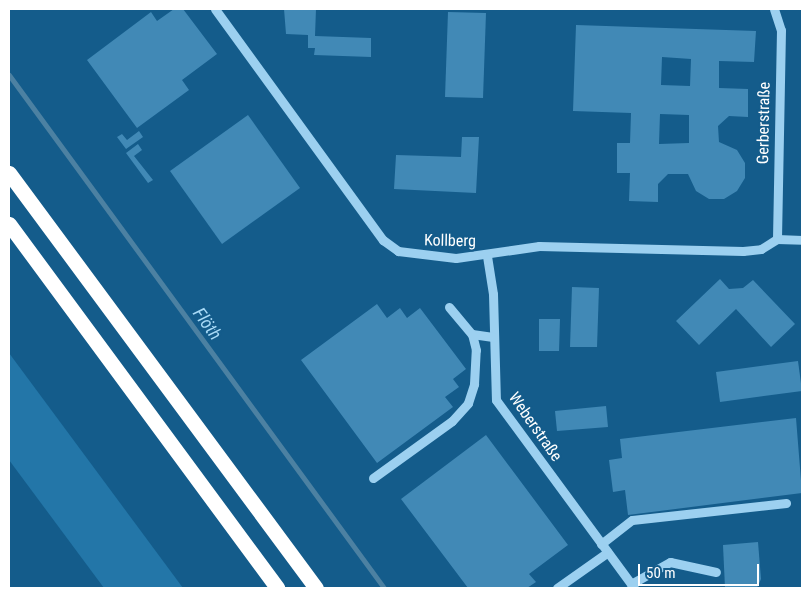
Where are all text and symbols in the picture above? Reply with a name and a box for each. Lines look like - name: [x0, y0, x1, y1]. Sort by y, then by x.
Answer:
- street label: Gerberstraße: [754, 82, 774, 164]
- street label: Kollberg: [424, 231, 476, 251]
- water label: Flöth: [188, 304, 226, 344]
- street label: Weberstraße: [504, 389, 566, 465]
- scale bar: [641, 554, 762, 586]
- text: 50 m: [646, 564, 676, 582]

